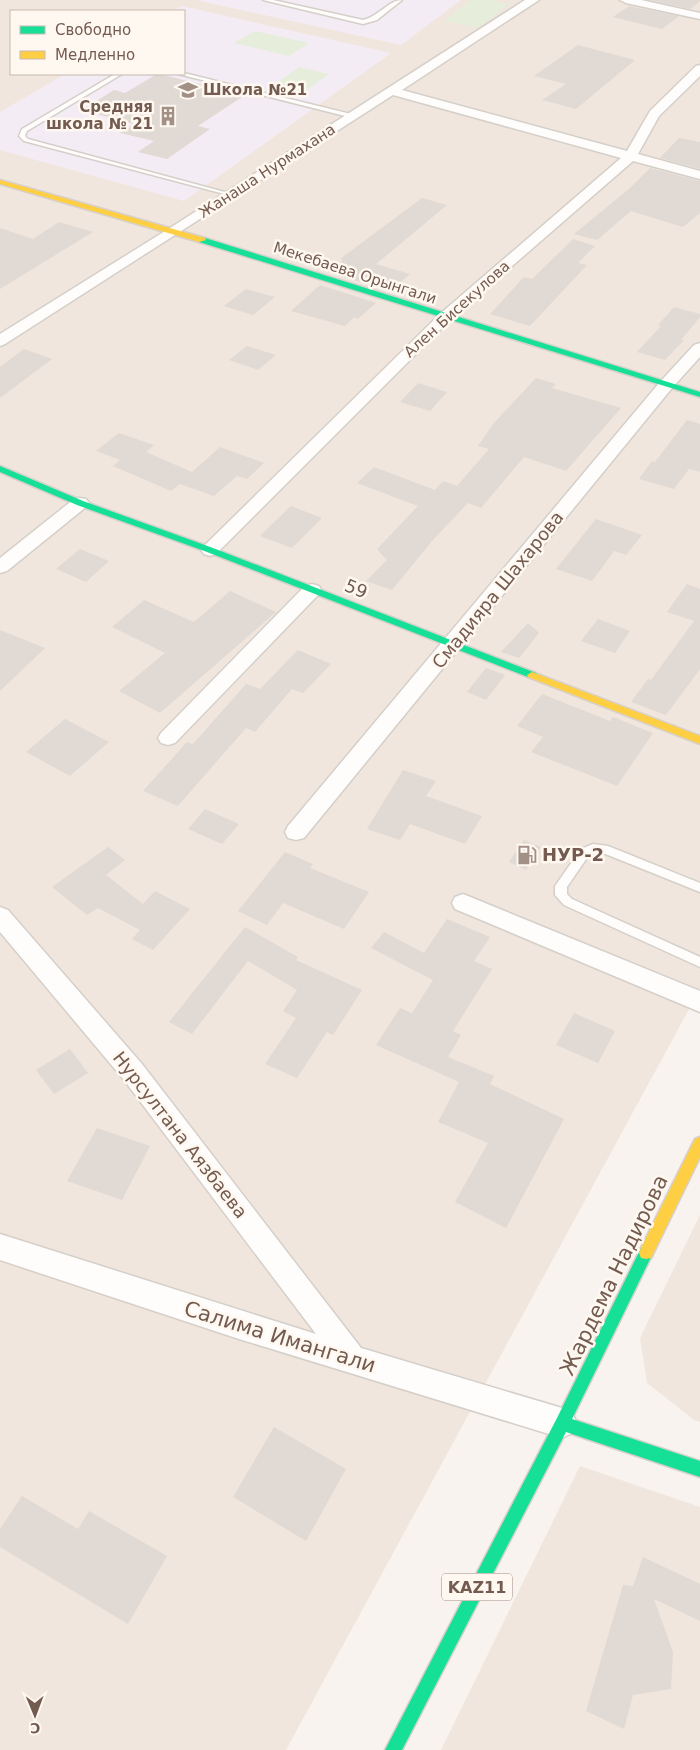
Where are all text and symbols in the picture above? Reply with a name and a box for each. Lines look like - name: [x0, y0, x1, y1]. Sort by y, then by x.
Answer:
- legend: [10, 10, 185, 75]
- text: Свободно: [55, 21, 131, 39]
- text: Медленно: [55, 46, 135, 64]
- school or university icon: Школа №21: [177, 79, 199, 101]
- place label: Школа №21: [203, 81, 307, 99]
- place label: Средняя школа № 21: [46, 98, 153, 133]
- building icon: Средняя школа № 21: [157, 105, 179, 127]
- street label: Жанаша Нурмахана: [195, 120, 339, 222]
- street label: Мекебаева Орынгали: [271, 238, 439, 308]
- street label: Ален Бисекулова: [400, 257, 514, 361]
- street label: Смадияра Шахарова: [428, 507, 568, 673]
- street label: 59: [342, 575, 371, 603]
- fuel station icon: НУР-2: [516, 844, 538, 866]
- place label: НУР-2: [542, 844, 604, 865]
- street label: Нурсултана Аязбаева: [109, 1047, 252, 1222]
- street label: Жардема Надирова: [555, 1171, 673, 1379]
- street label: Салима Имангали: [181, 1296, 379, 1378]
- road number: KAZ11: [442, 1574, 512, 1600]
- north arrow: [10, 1690, 60, 1740]
- text: С: [30, 1720, 41, 1736]

